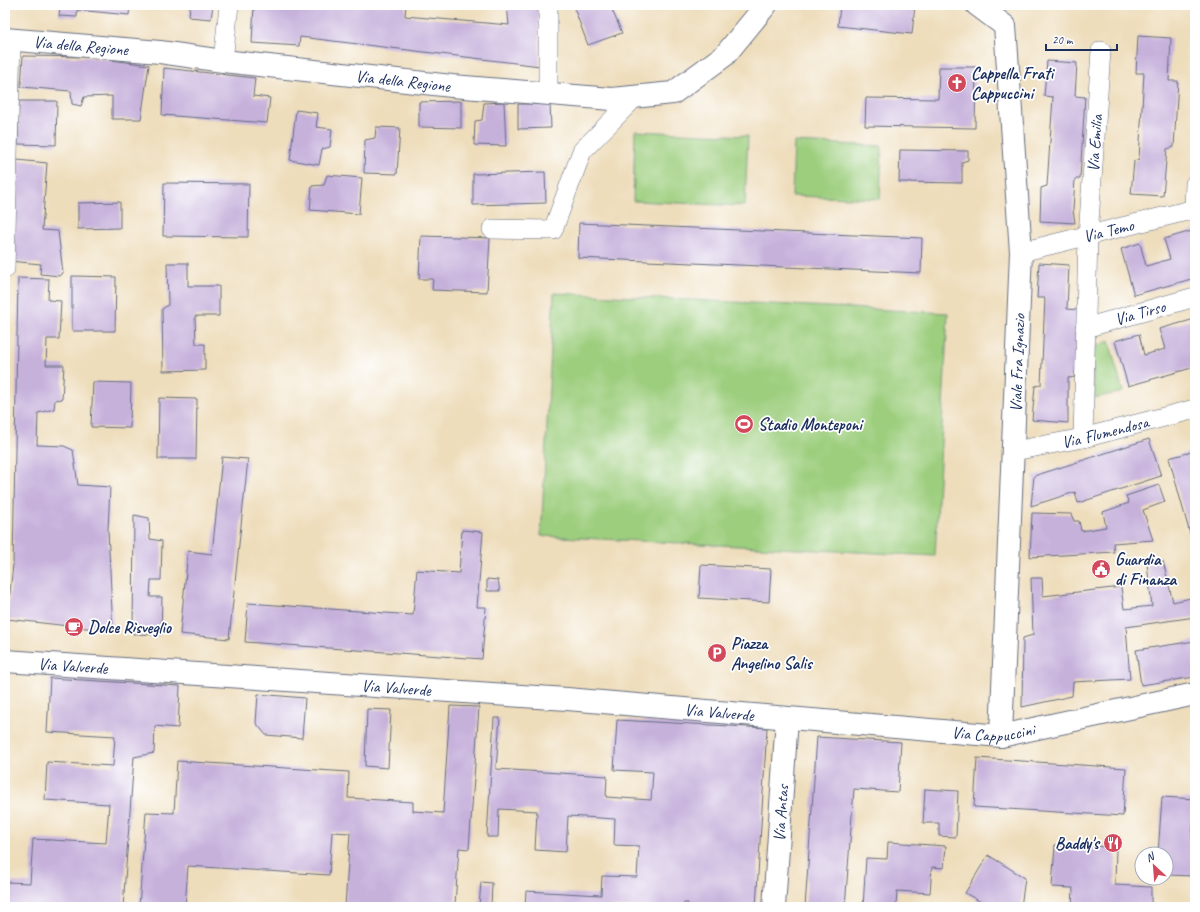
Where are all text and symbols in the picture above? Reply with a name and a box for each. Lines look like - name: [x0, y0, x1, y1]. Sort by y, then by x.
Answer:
- scale bar: [1046, 26, 1117, 52]
- street label: Via della Regione: [33, 31, 130, 60]
- text: 20 m: [1052, 32, 1074, 48]
- place label: Cappella Frati Cappuccini: [971, 63, 1056, 104]
- street label: Via della Regione: [354, 66, 452, 97]
- church icon: Cappella Frati Cappuccini: [946, 72, 968, 94]
- street label: Via Emilia: [1083, 113, 1108, 173]
- street label: Via Temo: [1081, 214, 1137, 247]
- street label: Via Tirso: [1112, 296, 1169, 330]
- street label: Viale Fra Ignazio: [1005, 313, 1030, 412]
- street label: Via Flumendosa: [1060, 411, 1153, 453]
- sports icon: Stadio Monteponi: [733, 413, 755, 435]
- place label: Stadio Monteponi: [758, 414, 864, 435]
- place label: Guardia di Finanza: [1115, 549, 1178, 590]
- public building icon: Guardia di Finanza: [1090, 558, 1112, 580]
- cafe icon: Dolce Risveglio: [63, 616, 85, 638]
- place label: Dolce Risveglio: [88, 617, 173, 638]
- place label: Piazza Angelino Salis: [731, 633, 814, 674]
- parking icon: Piazza Angelino Salis: [706, 642, 728, 664]
- street label: Via Valverde: [37, 653, 110, 679]
- street label: Via Valverde: [361, 675, 433, 701]
- street label: Via Valverde: [684, 699, 756, 726]
- street label: Via Cappuccini: [951, 718, 1039, 747]
- street label: Via Antas: [769, 782, 794, 842]
- restaurant icon: Baddy's: [1102, 832, 1124, 854]
- place label: Baddy's: [1055, 833, 1101, 854]
- north arrow: [1134, 846, 1174, 886]
- text: N: [1143, 848, 1158, 865]

